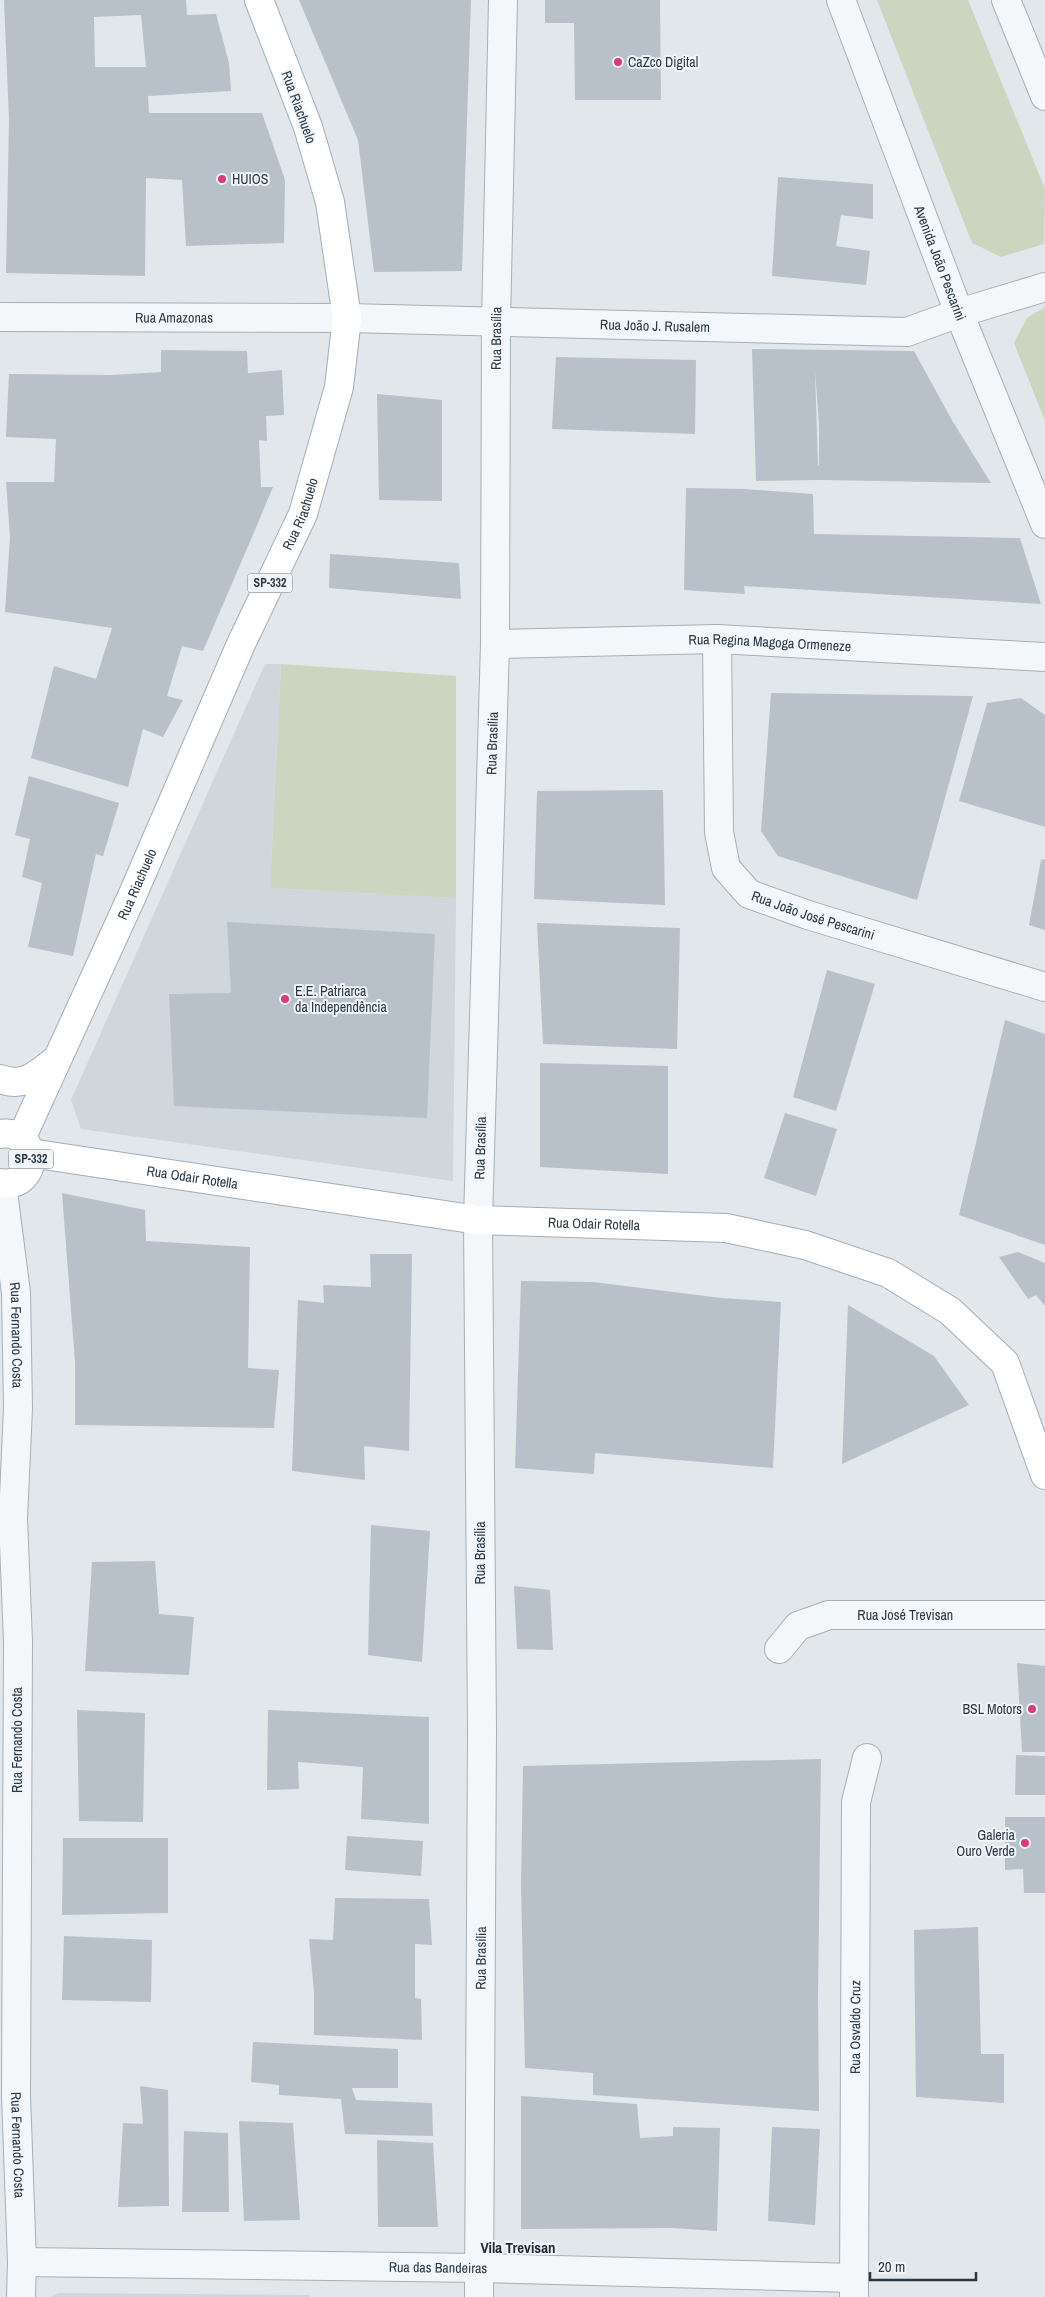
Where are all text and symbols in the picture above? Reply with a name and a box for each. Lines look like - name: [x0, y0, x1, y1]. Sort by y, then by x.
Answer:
- place label: CaZco Digital: [628, 53, 698, 71]
- marker: CaZco Digital: [612, 56, 624, 68]
- street label: Rua Riachuelo: [278, 68, 320, 146]
- place label: HUIOS: [232, 170, 269, 188]
- marker: HUIOS: [216, 173, 228, 185]
- street label: Avenida João Pescarini: [910, 202, 970, 323]
- street label: Rua Brasília: [487, 306, 505, 370]
- street label: Rua Amazonas: [135, 308, 213, 327]
- street label: Rua João J. Rusalem: [600, 315, 710, 336]
- street label: Rua Riachuelo: [278, 476, 322, 553]
- road number: SP-332: [248, 574, 292, 592]
- street label: Rua Regina Magoga Ormeneze: [688, 630, 852, 655]
- street label: Rua Brasília: [482, 711, 502, 775]
- street label: Rua Riachuelo: [113, 846, 160, 923]
- street label: Rua João José Pescarini: [749, 887, 877, 944]
- place label: E.E. Patriarca da Independência: [295, 982, 388, 1016]
- marker: E.E. Patriarca da Independência: [279, 993, 291, 1005]
- street label: Rua Brasília: [470, 1116, 490, 1180]
- road number: SP-332: [8, 1150, 54, 1168]
- street label: Rua Odair Rotella: [145, 1162, 240, 1193]
- street label: Rua Odair Rotella: [548, 1213, 641, 1234]
- street label: Rua Fernando Costa: [6, 1281, 27, 1389]
- street label: Rua Brasília: [471, 1521, 489, 1585]
- street label: Rua José Trevisan: [857, 1606, 953, 1624]
- street label: Rua Fernando Costa: [8, 1686, 26, 1793]
- place label: BSL Motors: [962, 1700, 1022, 1718]
- marker: BSL Motors: [1026, 1703, 1038, 1715]
- place label: Galeria Ouro Verde: [956, 1826, 1016, 1860]
- marker: Galeria Ouro Verde: [1019, 1837, 1031, 1849]
- street label: Rua Brasília: [472, 1926, 490, 1990]
- street label: Rua Osvaldo Cruz: [846, 1980, 864, 2074]
- street label: Rua Fernando Costa: [7, 2091, 29, 2199]
- district label: Vila Trevisan: [480, 2237, 556, 2258]
- scale bar: [870, 2250, 976, 2282]
- text: 20 m: [878, 2256, 905, 2277]
- street label: Rua das Bandeiras: [389, 2258, 488, 2277]

